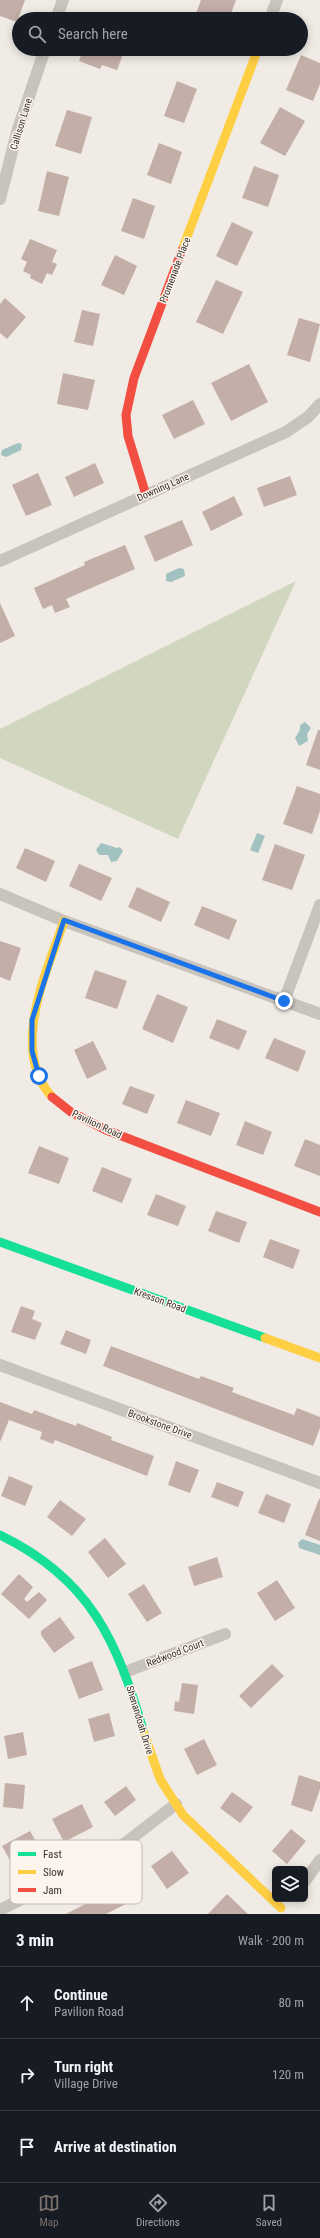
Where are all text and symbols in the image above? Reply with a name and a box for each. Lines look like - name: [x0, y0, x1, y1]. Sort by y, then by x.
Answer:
- search box: [12, 12, 308, 56]
- icon: search: [26, 23, 48, 45]
- text: Search here: [58, 25, 128, 43]
- street label: Callison Lane: [8, 97, 34, 151]
- street label: Promenade Place: [157, 235, 193, 304]
- street label: Downing Lane: [135, 471, 191, 503]
- route end: [275, 992, 293, 1010]
- route start: [30, 1067, 48, 1085]
- street label: Pavilion Road: [70, 1108, 124, 1140]
- street label: Kresson Road: [133, 1286, 188, 1314]
- street label: Brookstone Drive: [127, 1407, 194, 1441]
- street label: Redwood Court: [145, 1637, 205, 1669]
- street label: Shenandoah Drive: [124, 1684, 156, 1756]
- legend: [10, 1840, 142, 1904]
- text: Fast: [43, 1848, 62, 1861]
- text: Slow: [43, 1866, 64, 1879]
- map controls: [272, 1866, 308, 1902]
- button: layers: [272, 1866, 308, 1902]
- text: Jam: [43, 1884, 62, 1897]
- text: 3 min: [16, 1930, 54, 1950]
- text: Walk · 200 m: [238, 1933, 304, 1948]
- text: Continue: [54, 1986, 108, 2004]
- icon: ahead: [16, 1992, 38, 2014]
- text: 80 m: [278, 1995, 304, 2010]
- text: Pavilion Road: [54, 2004, 124, 2019]
- text: Turn right: [54, 2058, 113, 2076]
- icon: right: [16, 2064, 38, 2086]
- text: 120 m: [272, 2067, 304, 2082]
- text: Village Drive: [54, 2076, 118, 2091]
- icon: arrive: [16, 2136, 38, 2158]
- text: Arrive at destination: [54, 2138, 177, 2156]
- tab: Map: [38, 2192, 60, 2229]
- tab: Directions: [136, 2192, 180, 2229]
- tab: Saved: [256, 2192, 282, 2229]

